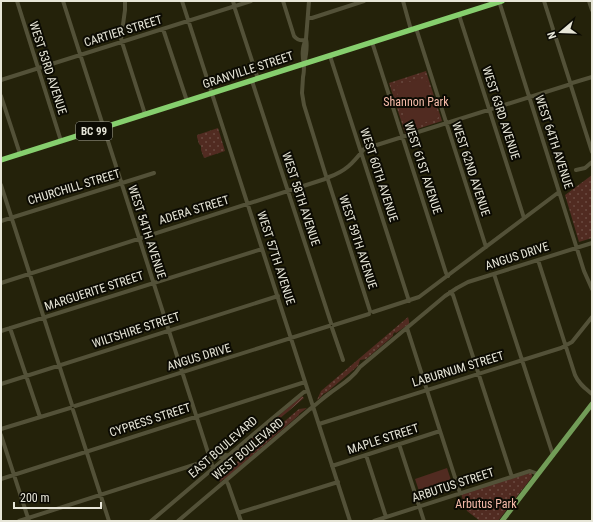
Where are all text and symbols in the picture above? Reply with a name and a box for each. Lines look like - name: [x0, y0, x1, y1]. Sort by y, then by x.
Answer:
- street label: CARTIER STREET: [82, 12, 164, 50]
- north arrow: [541, 12, 581, 52]
- street label: WEST 53RD AVENUE: [26, 20, 70, 116]
- text: N: [545, 30, 559, 40]
- street label: GRANVILLE STREET: [201, 49, 295, 91]
- street label: WEST 63RD AVENUE: [479, 65, 523, 161]
- street label: WEST 64TH AVENUE: [532, 93, 576, 191]
- park label: Shannon Park: [383, 95, 449, 109]
- street label: WEST 61ST AVENUE: [401, 120, 445, 216]
- street label: WEST 62ND AVENUE: [449, 120, 493, 218]
- road number: BC 99: [76, 122, 112, 140]
- street label: WEST 60TH AVENUE: [357, 126, 401, 224]
- street label: WEST 58TH AVENUE: [279, 150, 323, 248]
- street label: CHURCHILL STREET: [26, 166, 122, 208]
- street label: WEST 54TH AVENUE: [125, 183, 169, 281]
- street label: ADERA STREET: [157, 193, 231, 227]
- street label: WEST 59TH AVENUE: [336, 193, 380, 291]
- street label: WEST 57TH AVENUE: [254, 209, 298, 307]
- street label: ANGUS DRIVE: [483, 239, 551, 273]
- street label: MARGUERITE STREET: [43, 268, 145, 314]
- street label: WILTSHIRE STREET: [90, 309, 182, 351]
- street label: ANGUS DRIVE: [165, 341, 233, 373]
- street label: LABURNUM STREET: [410, 348, 506, 390]
- street label: CYPRESS STREET: [108, 400, 192, 440]
- street label: EAST BOULEVARD: [186, 413, 260, 481]
- street label: WEST BOULEVARD: [210, 415, 287, 483]
- street label: MAPLE STREET: [346, 421, 420, 457]
- street label: ARBUTUS STREET: [410, 465, 496, 505]
- scale bar: [14, 484, 101, 510]
- text: 200 m: [20, 491, 50, 505]
- park label: Arbutus Park: [455, 497, 517, 511]

